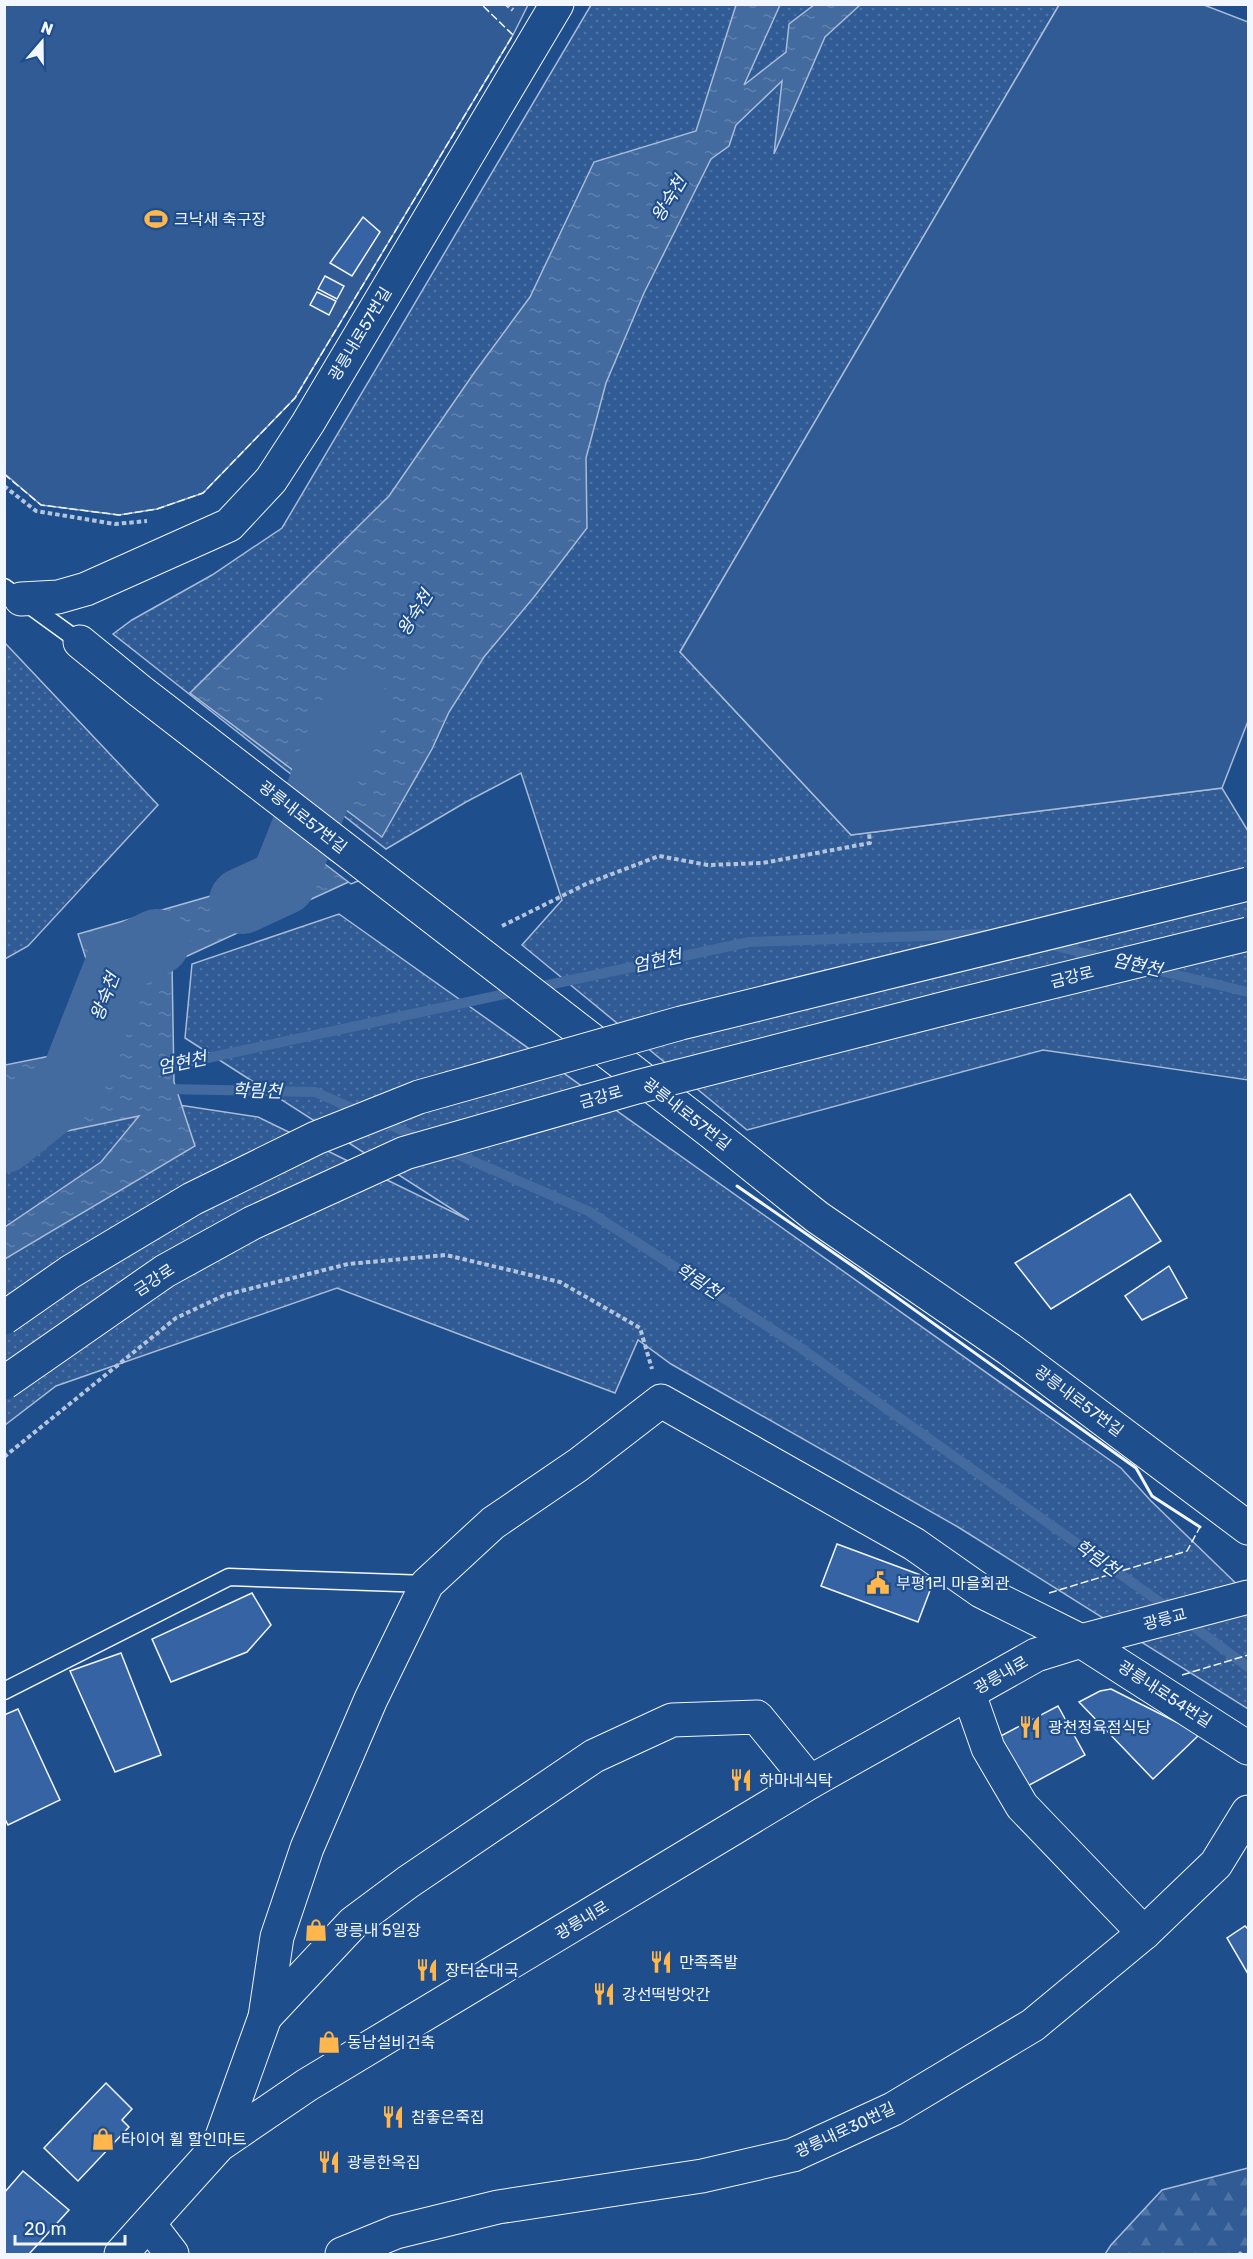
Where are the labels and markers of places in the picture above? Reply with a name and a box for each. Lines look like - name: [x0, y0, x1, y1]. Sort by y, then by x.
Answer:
- sports icon: 크낙새 축구장: [143, 206, 169, 232]
- place label: 크낙새 축구장: [174, 210, 267, 229]
- public building icon: 부평1리 마을회관: [865, 1570, 891, 1596]
- place label: 부평1리 마을회관: [896, 1574, 1010, 1593]
- restaurant icon: 광천정육점식당: [1017, 1714, 1043, 1740]
- place label: 광천정육점식당: [1048, 1718, 1151, 1737]
- restaurant icon: 하마네식탁: [728, 1767, 754, 1793]
- place label: 하마네식탁: [759, 1771, 833, 1790]
- shop icon: 광릉내 5일장: [303, 1917, 329, 1943]
- place label: 광릉내 5일장: [334, 1921, 421, 1940]
- restaurant icon: 만족족발: [648, 1949, 674, 1975]
- place label: 만족족발: [679, 1953, 738, 1972]
- restaurant icon: 장터순대국: [414, 1957, 440, 1983]
- place label: 장터순대국: [445, 1961, 519, 1980]
- restaurant icon: 강선떡방앗간: [591, 1981, 617, 2007]
- place label: 강선떡방앗간: [622, 1985, 711, 2004]
- shop icon: 동남설비건축: [316, 2029, 342, 2055]
- place label: 동남설비건축: [347, 2033, 435, 2052]
- restaurant icon: 참좋은죽집: [380, 2104, 406, 2130]
- place label: 참좋은죽집: [411, 2108, 485, 2127]
- shop icon: 타이어 휠 할인마트: [90, 2126, 116, 2152]
- place label: 타이어 휠 할인마트: [121, 2130, 247, 2149]
- restaurant icon: 광릉한옥집: [316, 2149, 342, 2175]
- place label: 광릉한옥집: [347, 2153, 421, 2172]

